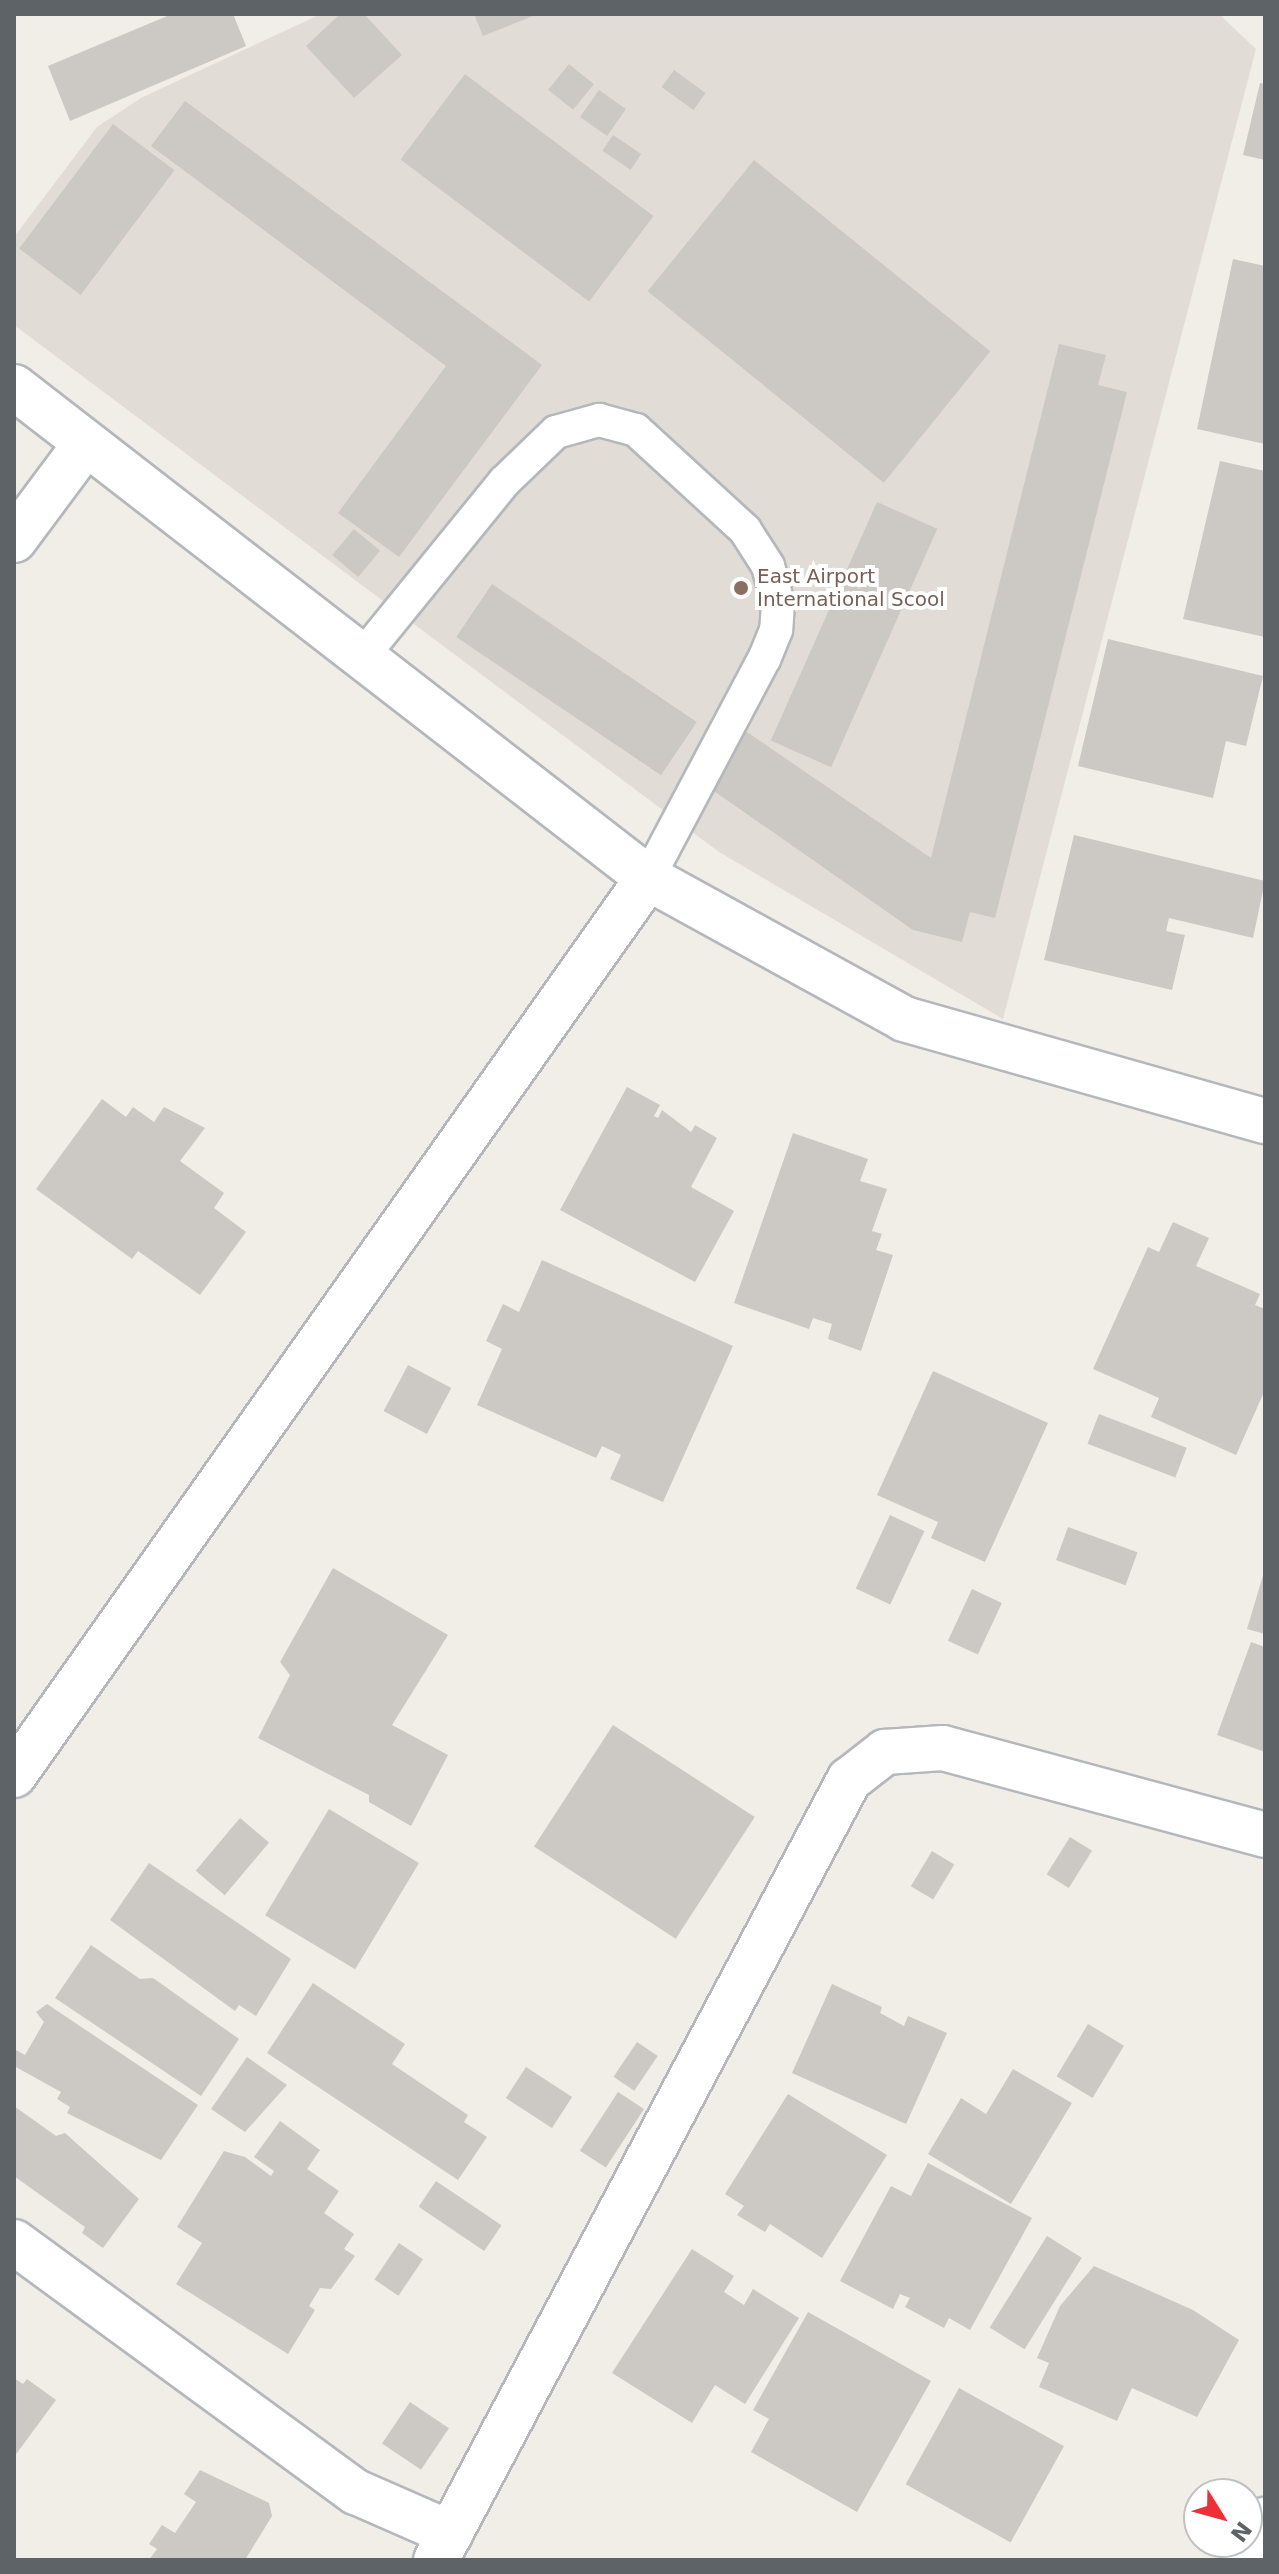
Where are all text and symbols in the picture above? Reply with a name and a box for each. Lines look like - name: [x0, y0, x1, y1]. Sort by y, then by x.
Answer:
- place label: East Airport International Scool: [757, 564, 945, 611]
- marker: East Airport International Scool: [732, 579, 750, 597]
- north arrow: [1183, 2478, 1263, 2558]
- text: N: [1225, 2517, 1257, 2546]

